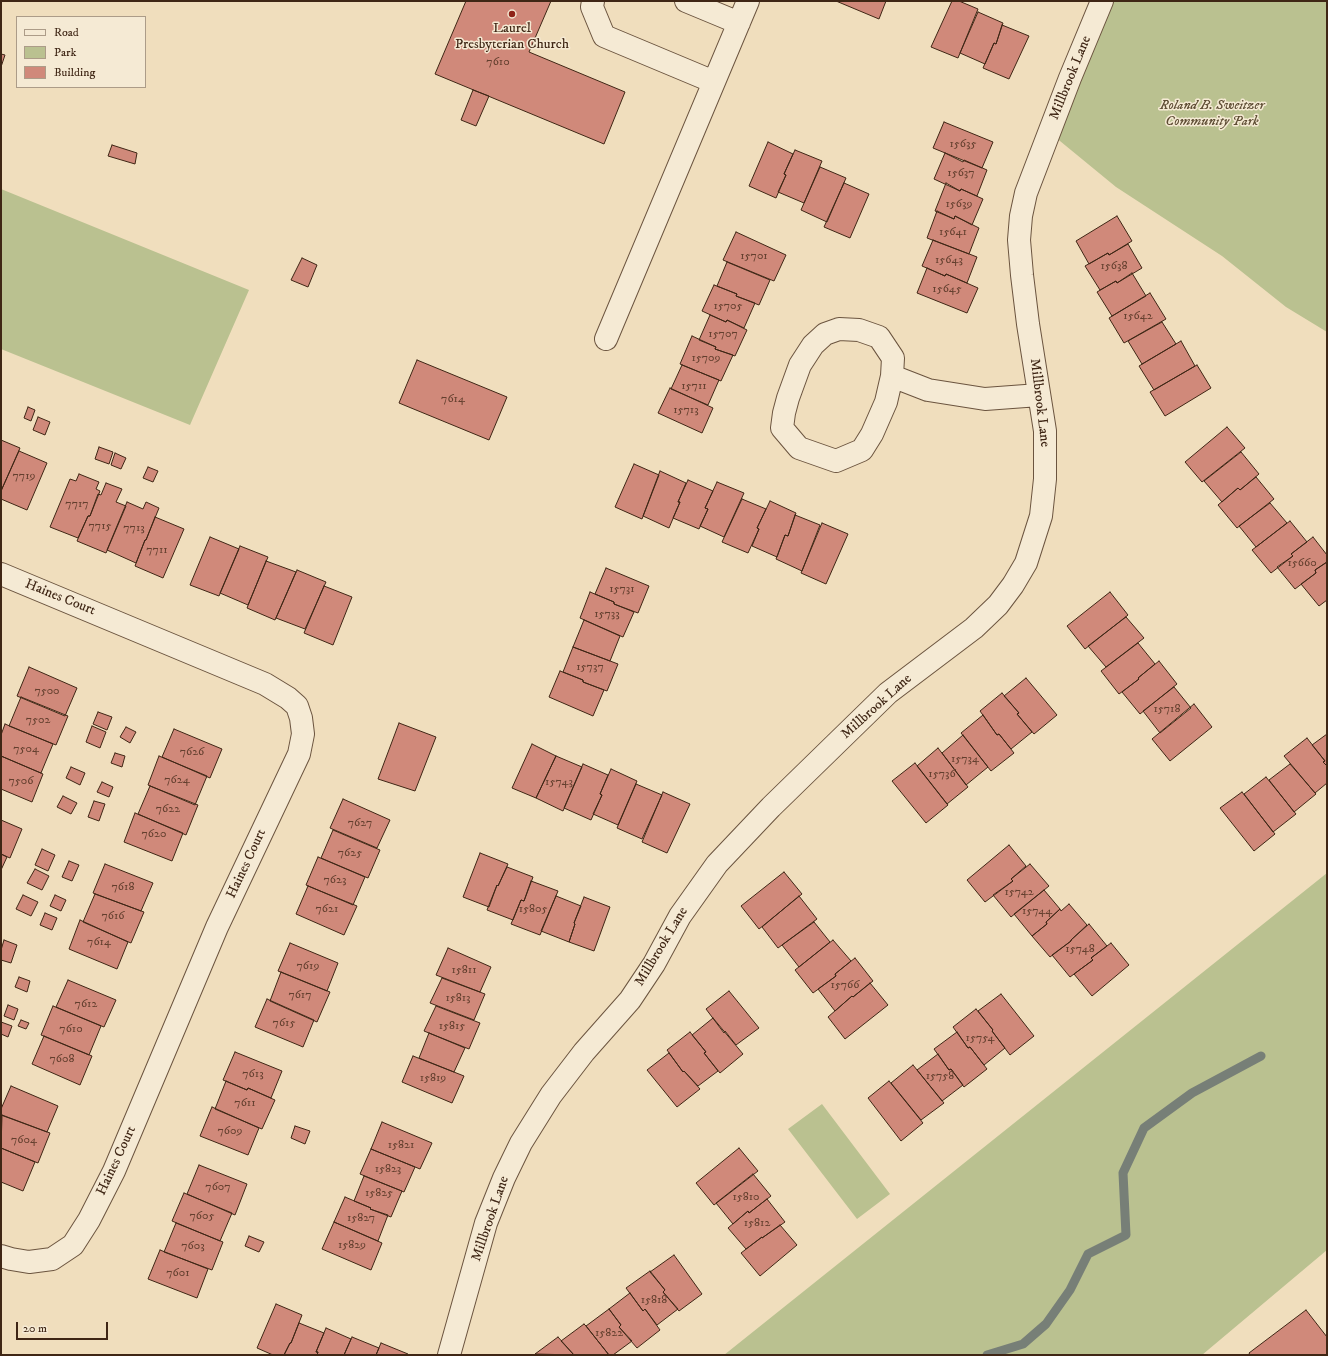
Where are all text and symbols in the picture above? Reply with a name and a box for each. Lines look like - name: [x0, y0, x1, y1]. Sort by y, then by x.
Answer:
- marker: Laurel Presbyterian Church: [507, 9, 517, 19]
- legend: [16, 16, 146, 88]
- place label: Laurel Presbyterian Church: [455, 21, 569, 54]
- text: Road: [54, 25, 79, 40]
- street label: Millbrook Lane: [1047, 34, 1095, 122]
- text: Park: [54, 45, 76, 60]
- house number: 7610: [486, 56, 510, 70]
- text: Building: [54, 65, 95, 80]
- park label: Roland B. Sweitzer Community Park: [1160, 98, 1264, 130]
- house number: 15635: [950, 138, 976, 152]
- house number: 15637: [947, 167, 975, 181]
- house number: 15639: [945, 198, 973, 212]
- house number: 15641: [939, 226, 967, 240]
- house number: 15701: [740, 250, 768, 264]
- house number: 15643: [935, 254, 963, 268]
- house number: 15638: [1100, 260, 1128, 274]
- house number: 15645: [932, 283, 962, 297]
- house number: 15705: [713, 300, 743, 314]
- house number: 15642: [1123, 310, 1153, 324]
- house number: 15707: [708, 328, 738, 342]
- house number: 15709: [691, 352, 721, 366]
- street label: Millbrook Lane: [1025, 358, 1053, 448]
- house number: 15711: [681, 380, 707, 394]
- house number: 7614: [441, 393, 465, 407]
- house number: 15713: [673, 404, 699, 418]
- house number: 7719: [12, 470, 36, 484]
- house number: 7717: [65, 498, 89, 512]
- house number: 7715: [89, 520, 111, 534]
- house number: 7713: [123, 522, 145, 536]
- house number: 7711: [146, 544, 168, 558]
- house number: 15660: [1287, 557, 1317, 571]
- street label: Haines Court: [22, 576, 98, 620]
- house number: 15731: [609, 583, 635, 597]
- house number: 15733: [594, 608, 620, 622]
- house number: 15737: [576, 661, 604, 675]
- street label: Millbrook Lane: [838, 671, 916, 743]
- house number: 7500: [34, 685, 60, 699]
- house number: 15718: [1153, 703, 1181, 717]
- house number: 7502: [26, 714, 50, 728]
- house number: 7504: [13, 743, 39, 757]
- house number: 7626: [180, 746, 204, 760]
- house number: 15734: [951, 753, 979, 767]
- house number: 15736: [928, 768, 956, 782]
- house number: 7624: [164, 774, 190, 788]
- house number: 7506: [9, 775, 33, 789]
- house number: 15743: [545, 776, 573, 790]
- house number: 7622: [156, 803, 180, 817]
- house number: 7627: [348, 817, 372, 831]
- street label: Haines Court: [224, 827, 270, 901]
- house number: 7620: [142, 828, 166, 842]
- house number: 7625: [338, 847, 362, 861]
- house number: 7623: [324, 874, 346, 888]
- house number: 7618: [112, 881, 134, 895]
- house number: 15742: [1004, 886, 1034, 900]
- house number: 7621: [316, 903, 338, 917]
- house number: 15805: [519, 903, 547, 917]
- street label: Millbrook Lane: [632, 904, 692, 990]
- house number: 15744: [1022, 905, 1052, 919]
- house number: 7616: [101, 910, 125, 924]
- house number: 7614: [87, 936, 111, 950]
- house number: 15748: [1065, 943, 1095, 957]
- house number: 7619: [297, 960, 319, 974]
- house number: 15811: [451, 964, 477, 978]
- house number: 15766: [830, 979, 860, 993]
- house number: 7617: [288, 989, 312, 1003]
- house number: 15813: [445, 992, 471, 1006]
- house number: 7612: [75, 998, 97, 1012]
- house number: 7615: [273, 1017, 295, 1031]
- house number: 15815: [439, 1020, 465, 1034]
- house number: 7610: [59, 1023, 83, 1037]
- house number: 15754: [966, 1032, 994, 1046]
- house number: 7608: [50, 1053, 74, 1067]
- house number: 7613: [242, 1068, 264, 1082]
- house number: 15758: [926, 1070, 954, 1084]
- house number: 15819: [420, 1072, 446, 1086]
- house number: 7611: [234, 1097, 256, 1111]
- street label: Haines Court: [94, 1124, 140, 1198]
- house number: 7609: [218, 1125, 242, 1139]
- house number: 7604: [11, 1134, 37, 1148]
- house number: 15821: [388, 1139, 414, 1153]
- house number: 15823: [375, 1163, 401, 1177]
- street label: Millbrook Lane: [469, 1174, 513, 1264]
- house number: 7607: [205, 1181, 231, 1195]
- house number: 15825: [365, 1187, 393, 1201]
- house number: 15810: [732, 1191, 760, 1205]
- house number: 7605: [190, 1210, 214, 1224]
- house number: 15827: [347, 1212, 375, 1226]
- house number: 15812: [744, 1217, 770, 1231]
- house number: 15829: [338, 1239, 366, 1253]
- house number: 7603: [181, 1240, 205, 1254]
- house number: 7601: [166, 1267, 190, 1281]
- house number: 15818: [641, 1294, 667, 1308]
- scale bar: [18, 1314, 110, 1340]
- text: 20 m: [23, 1321, 47, 1336]
- house number: 15822: [595, 1327, 623, 1341]

